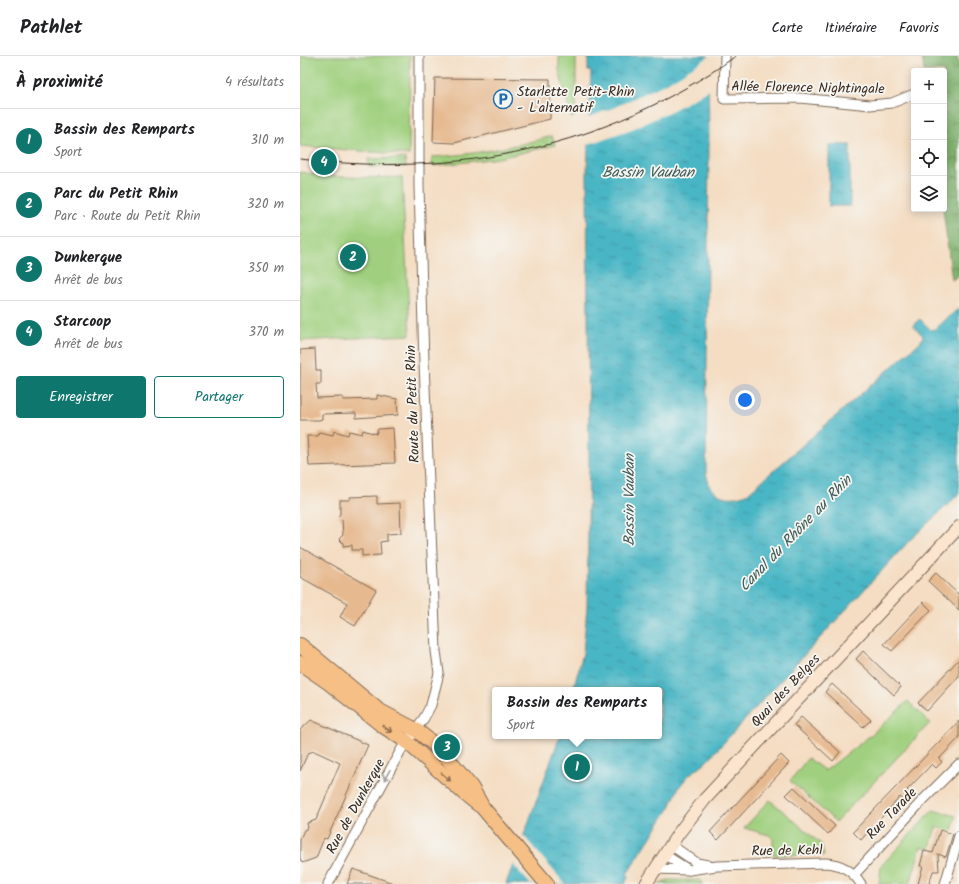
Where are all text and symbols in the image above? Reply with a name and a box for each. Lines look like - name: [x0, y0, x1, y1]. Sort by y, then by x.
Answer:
- text: Pathlet: [20, 13, 82, 43]
- text: Carte: [771, 17, 803, 39]
- text: Itinéraire: [825, 17, 877, 39]
- text: Favoris: [899, 17, 939, 39]
- map controls: [911, 68, 947, 212]
- button: +: [911, 68, 947, 104]
- text: À proximité: [16, 69, 103, 96]
- text: 4 résultats: [225, 72, 284, 93]
- street label: Allée Florence Nightingale: [731, 76, 885, 100]
- place label: Starlette Petit-Rhin - L'alternatif: [517, 81, 635, 119]
- parking icon: Starlette Petit-Rhin - L'alternatif: [492, 88, 514, 110]
- button: −: [911, 104, 947, 140]
- text: Bassin des Remparts: [54, 118, 195, 142]
- text: 1: [27, 130, 31, 151]
- text: 310 m: [250, 130, 284, 151]
- button: locate: [911, 140, 947, 176]
- text: Sport: [54, 142, 82, 163]
- pin: 4: [311, 147, 337, 177]
- water label: Bassin Vauban: [602, 161, 695, 185]
- button: layers: [911, 176, 947, 212]
- text: Parc du Petit Rhin: [54, 182, 178, 206]
- text: 2: [25, 194, 33, 215]
- text: 320 m: [247, 194, 284, 215]
- text: Parc · Route du Petit Rhin: [54, 206, 200, 227]
- pin: 2: [340, 242, 366, 272]
- text: Dunkerque: [54, 246, 122, 270]
- text: 3: [25, 258, 33, 279]
- text: 350 m: [248, 258, 284, 279]
- text: Arrêt de bus: [54, 270, 123, 291]
- text: Starcoop: [54, 310, 111, 334]
- text: 4: [25, 322, 33, 343]
- text: 370 m: [249, 322, 284, 343]
- text: Arrêt de bus: [54, 334, 123, 355]
- street label: Route du Petit Rhin: [400, 345, 426, 463]
- button: Enregistrer: [16, 376, 146, 418]
- button: Partager: [154, 376, 284, 418]
- your location: [735, 390, 755, 410]
- water label: Bassin Vauban: [618, 453, 642, 546]
- water label: Canal du Rhône au Rhin: [733, 469, 859, 598]
- street label: Quai des Belges: [746, 649, 826, 732]
- popup: [492, 687, 662, 739]
- text: Bassin des Remparts: [507, 691, 647, 715]
- text: Sport: [507, 715, 535, 736]
- one-way arrow: [382, 725, 393, 733]
- pin: 3: [434, 732, 460, 762]
- pin: 1: [564, 752, 590, 782]
- street label: Rue de Dunkerque: [321, 754, 392, 858]
- one-way arrow: [383, 769, 391, 781]
- one-way arrow: [440, 772, 450, 781]
- street label: Rue Tarade: [861, 782, 923, 845]
- street label: Rue de Kehl: [751, 839, 823, 863]

